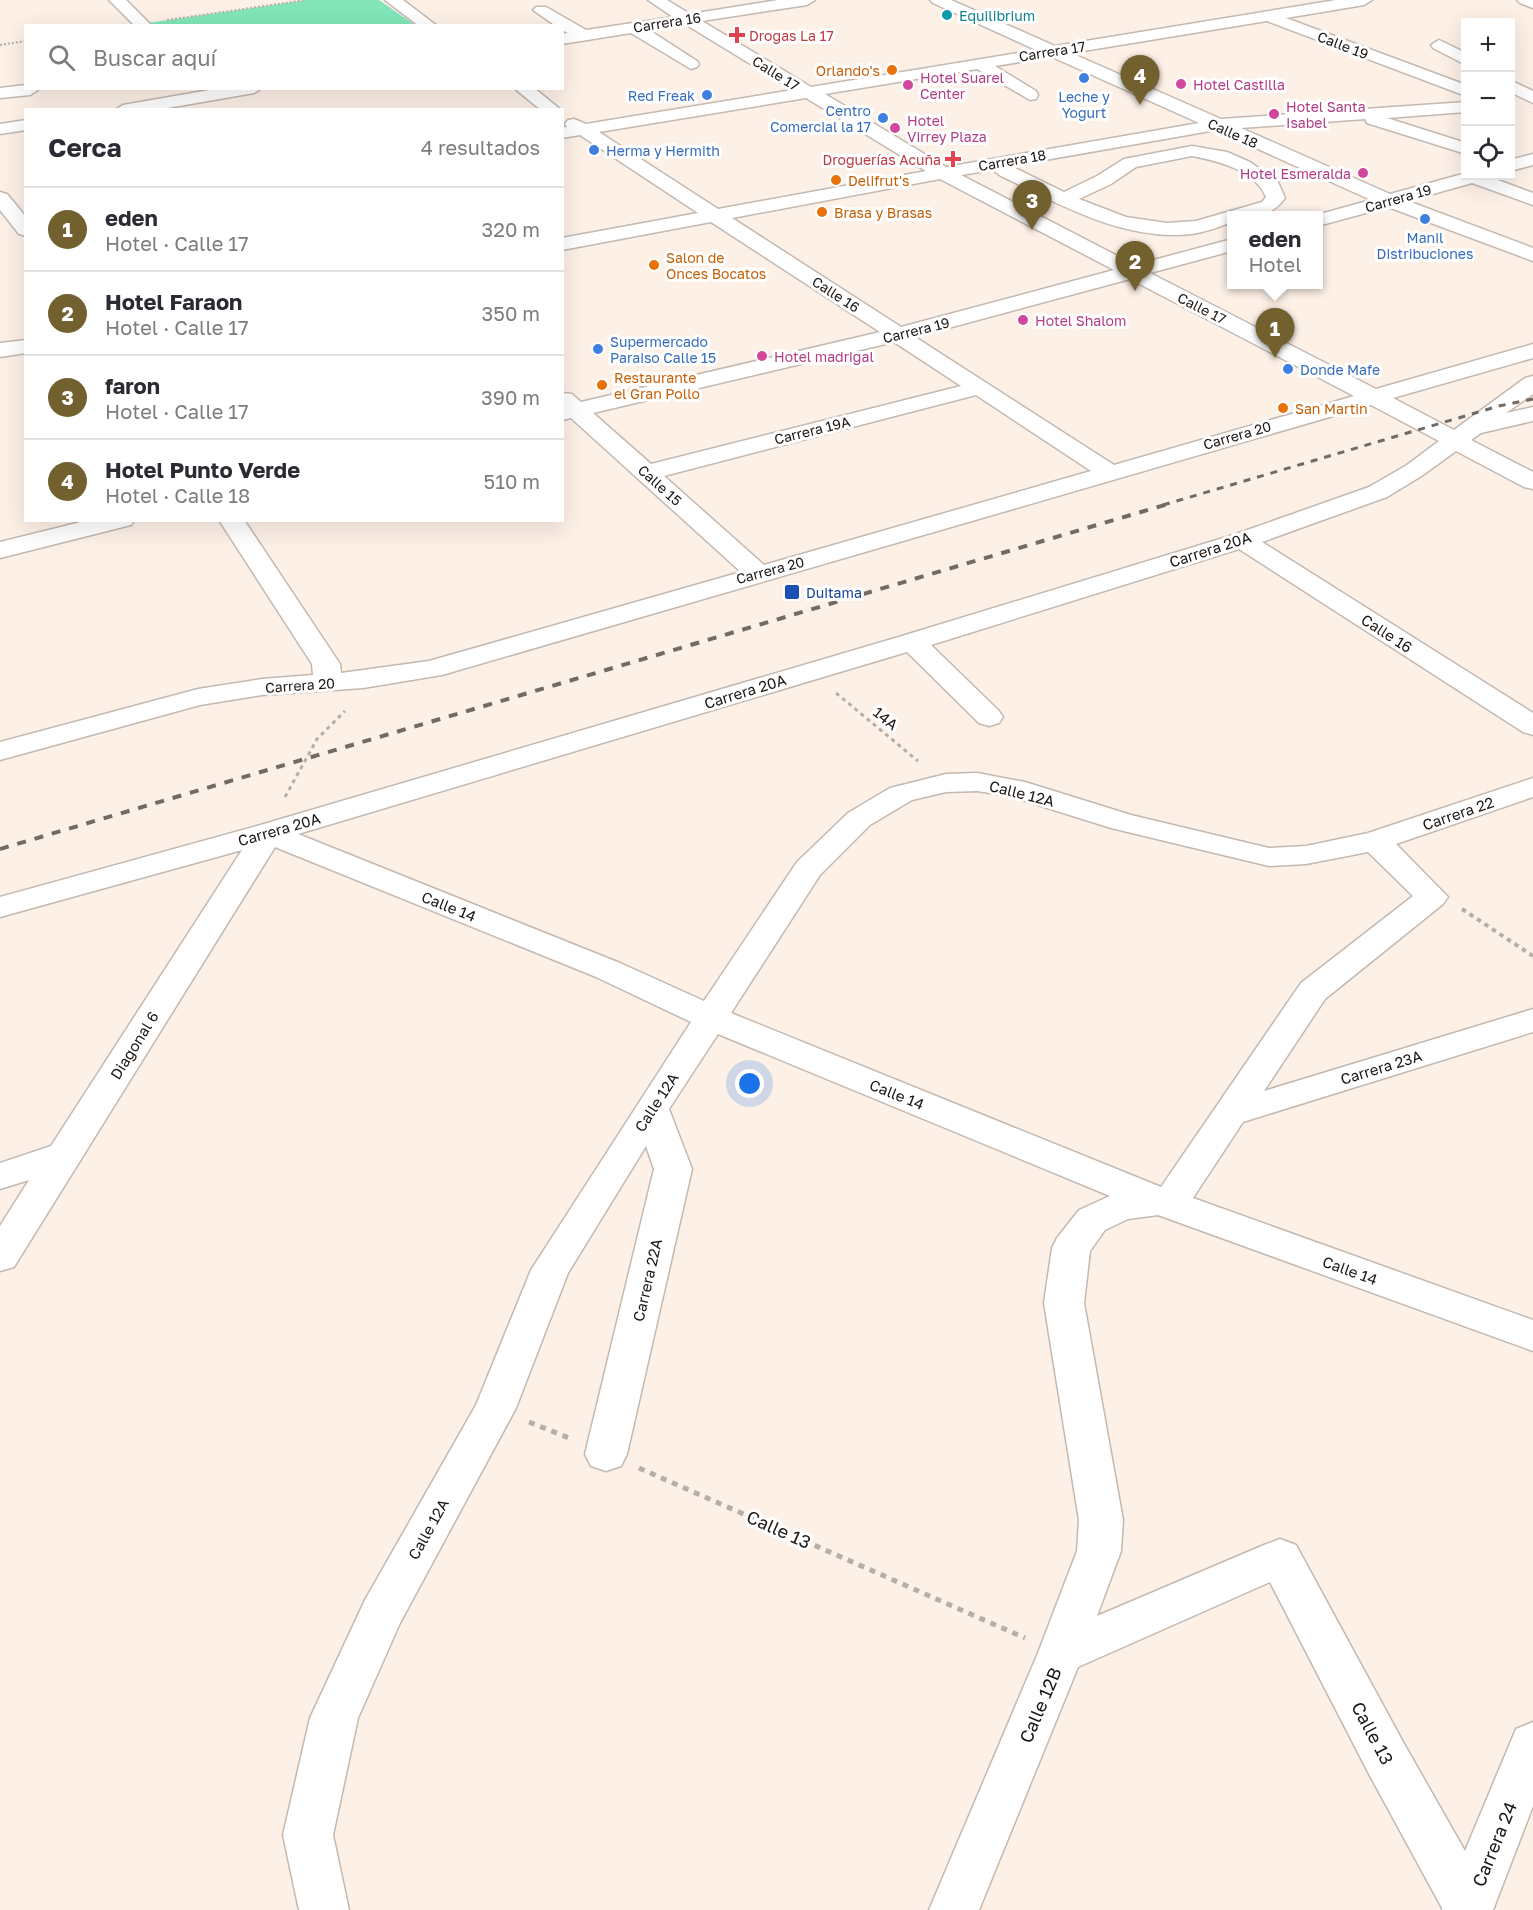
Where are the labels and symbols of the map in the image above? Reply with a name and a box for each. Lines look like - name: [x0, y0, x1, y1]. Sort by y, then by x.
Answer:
- place label: Equilibrium: [959, 7, 1035, 24]
- street label: Carrera 16: [632, 8, 702, 36]
- marker: Equilibrium: [940, 8, 954, 22]
- place label: Drogas La 17: [749, 27, 834, 44]
- marker: Drogas La 17: [730, 28, 744, 42]
- street label: Calle 19: [1315, 28, 1371, 62]
- street label: Carrera 17: [1017, 37, 1087, 65]
- street label: Calle 17: [749, 52, 803, 94]
- pin: 4: [1120, 56, 1160, 105]
- place label: Orlando's: [816, 62, 880, 79]
- marker: Orlando's: [885, 63, 899, 77]
- place label: Hotel Suarel Center: [920, 69, 1004, 102]
- marker: Leche y Yogurt: [1077, 71, 1091, 85]
- place label: Hotel Castilla: [1193, 76, 1285, 93]
- marker: Hotel Castilla: [1174, 77, 1188, 91]
- marker: Hotel Suarel Center: [901, 78, 915, 92]
- place label: Red Freak: [628, 87, 695, 104]
- marker: Red Freak: [700, 88, 714, 102]
- place label: Leche y Yogurt: [1058, 88, 1110, 121]
- place label: Hotel Santa Isabel: [1286, 98, 1366, 131]
- place label: Centro Comercial la 17: [770, 102, 871, 135]
- marker: Hotel Santa Isabel: [1267, 107, 1281, 121]
- marker: Centro Comercial la 17: [876, 111, 890, 125]
- place label: Hotel Virrey Plaza: [907, 112, 987, 145]
- street label: Calle 18: [1205, 114, 1261, 152]
- marker: Hotel Virrey Plaza: [888, 121, 902, 135]
- place label: Herma y Hermith: [606, 142, 720, 159]
- marker: Herma y Hermith: [587, 143, 601, 157]
- street label: Carrera 18: [977, 146, 1047, 174]
- place label: Droguerías Acuña: [822, 151, 941, 168]
- marker: Droguerías Acuña: [946, 152, 960, 166]
- place label: Hotel Esmeralda: [1240, 165, 1351, 182]
- marker: Hotel Esmeralda: [1356, 166, 1370, 180]
- place label: Delifrut's: [848, 172, 909, 189]
- marker: Delifrut's: [829, 173, 843, 187]
- pin: 3: [1012, 180, 1052, 230]
- street label: Carrera 19: [1363, 180, 1433, 216]
- place label: Brasa y Brasas: [834, 204, 932, 221]
- marker: Brasa y Brasas: [815, 205, 829, 219]
- marker: Manil Distribuciones: [1418, 212, 1432, 226]
- place label: Manil Distribuciones: [1377, 229, 1473, 262]
- pin: 2: [1116, 242, 1154, 291]
- place label: Salon de Onces Bocatos: [666, 249, 766, 282]
- marker: Salon de Onces Bocatos: [647, 258, 661, 272]
- street label: Calle 16: [809, 272, 863, 316]
- street label: Calle 17: [1175, 289, 1229, 327]
- pin: 1: [1256, 308, 1294, 358]
- place label: Hotel Shalom: [1035, 312, 1126, 329]
- street label: Carrera 19: [881, 313, 951, 347]
- marker: Hotel Shalom: [1016, 313, 1030, 327]
- place label: Supermercado Paraiso Calle 15: [610, 333, 716, 366]
- marker: Supermercado Paraiso Calle 15: [591, 342, 605, 356]
- place label: Hotel madrigal: [774, 348, 874, 365]
- marker: Hotel madrigal: [755, 349, 769, 363]
- place label: Donde Mafe: [1300, 361, 1380, 378]
- marker: Donde Mafe: [1281, 362, 1295, 376]
- place label: Restaurante el Gran Pollo: [614, 369, 700, 402]
- marker: Restaurante el Gran Pollo: [595, 378, 609, 392]
- place label: San Martin: [1295, 400, 1368, 417]
- marker: San Martin: [1276, 401, 1290, 415]
- street label: Carrera 19A: [772, 412, 852, 448]
- street label: Carrera 20: [1201, 417, 1273, 453]
- street label: Calle 15: [635, 461, 685, 509]
- street label: Carrera 20A: [1167, 527, 1253, 571]
- street label: Carrera 20: [734, 553, 806, 587]
- marker: Duitama: [783, 583, 801, 601]
- place label: Duitama: [806, 584, 862, 601]
- street label: Calle 16: [1358, 610, 1416, 656]
- street label: Carrera 20A: [702, 670, 788, 712]
- street label: Carrera 20: [265, 674, 335, 696]
- street label: 14A: [870, 703, 902, 733]
- street label: Calle 12A: [988, 776, 1056, 810]
- street label: Carrera 22: [1420, 792, 1496, 834]
- street label: Carrera 20A: [236, 809, 322, 849]
- street label: Calle 14: [419, 887, 479, 925]
- street label: Diagonal 6: [106, 1008, 162, 1082]
- street label: Carrera 23A: [1338, 1046, 1424, 1088]
- street label: Calle 12A: [630, 1069, 682, 1135]
- your location: [735, 1069, 764, 1098]
- street label: Calle 14: [867, 1075, 927, 1113]
- street label: Carrera 22A: [629, 1237, 665, 1323]
- street label: Calle 14: [1320, 1252, 1380, 1288]
- street label: Calle 12A: [404, 1496, 452, 1562]
- street label: Calle 13: [743, 1505, 815, 1553]
- street label: Calle 12B: [1014, 1664, 1066, 1746]
- street label: Calle 13: [1347, 1698, 1399, 1768]
- street label: Carrera 24: [1467, 1798, 1521, 1890]

